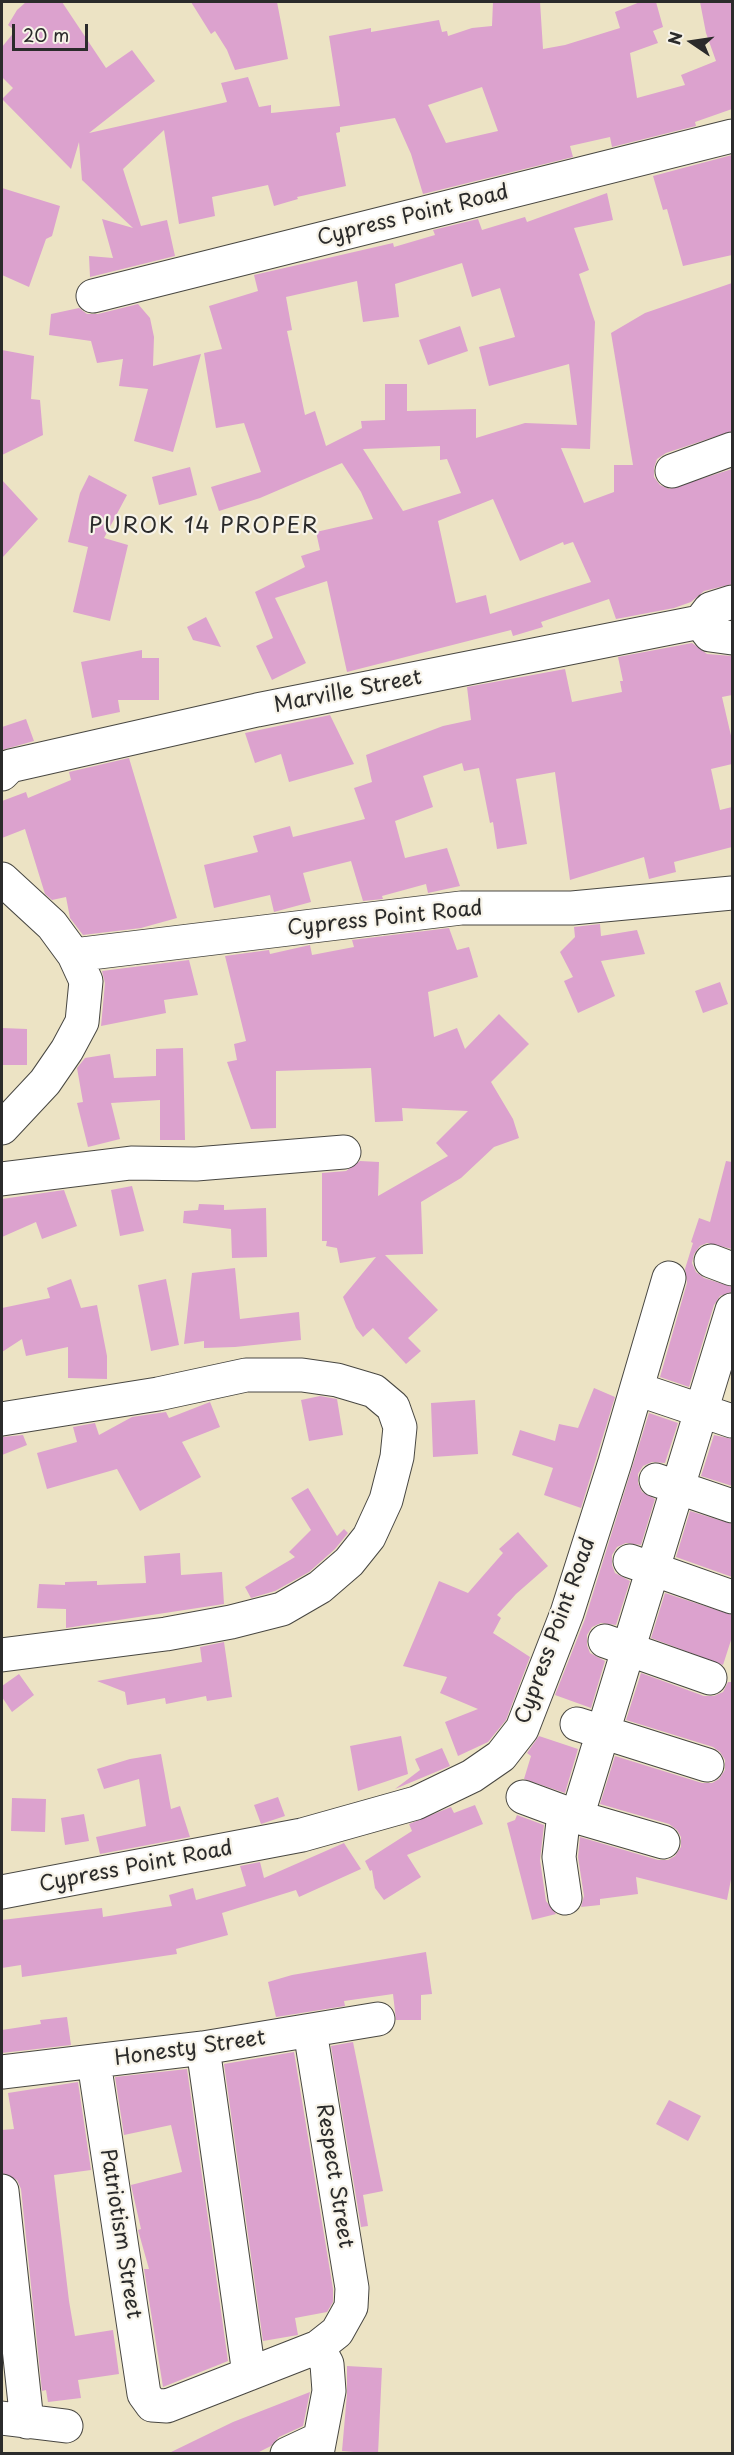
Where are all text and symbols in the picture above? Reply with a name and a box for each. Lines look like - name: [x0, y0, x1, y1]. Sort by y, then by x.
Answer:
- scale bar: [15, 12, 92, 50]
- north arrow: [662, 12, 722, 72]
- text: 20 m: [23, 21, 69, 48]
- text: N: [661, 29, 688, 47]
- street label: Cypress Point Road: [315, 180, 511, 252]
- district label: PUROK 14 PROPER: [89, 514, 319, 540]
- street label: Marville Street: [272, 665, 424, 719]
- street label: Cypress Point Road: [286, 896, 484, 942]
- street label: Cypress Point Road: [511, 1534, 601, 1728]
- street label: Cypress Point Road: [37, 1836, 235, 1898]
- street label: Honesty Street: [113, 2026, 267, 2072]
- street label: Respect Street: [310, 2102, 358, 2250]
- street label: Patriotism Street: [94, 2147, 146, 2321]

